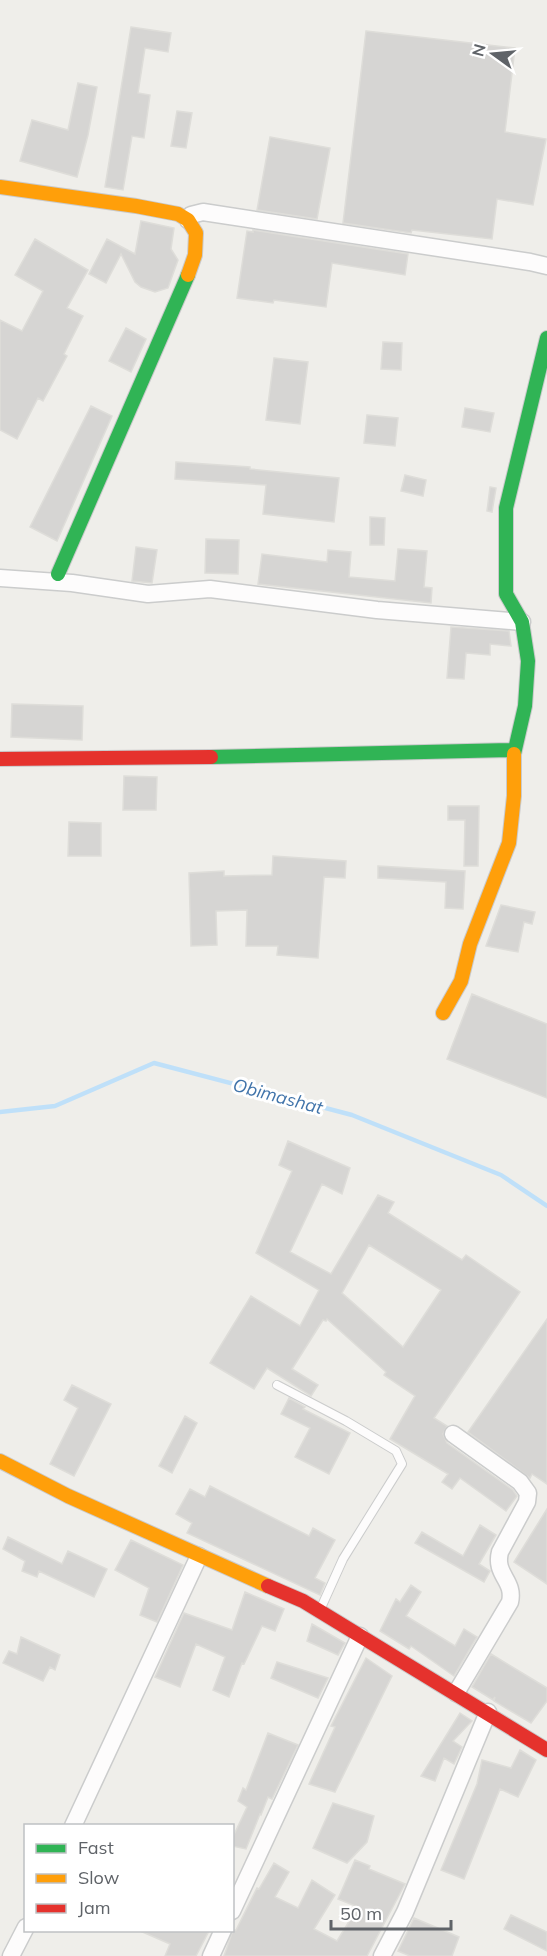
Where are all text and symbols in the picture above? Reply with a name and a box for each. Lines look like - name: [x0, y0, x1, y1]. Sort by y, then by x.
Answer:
- north arrow: [463, 24, 523, 84]
- text: N: [467, 42, 490, 59]
- water label: Obimashat: [231, 1073, 326, 1119]
- legend: [24, 1824, 234, 1932]
- text: Fast: [78, 1836, 114, 1859]
- text: Slow: [78, 1866, 120, 1889]
- scale bar: [331, 1893, 451, 1931]
- text: Jam: [78, 1896, 111, 1919]
- text: 50 m: [340, 1902, 382, 1925]

